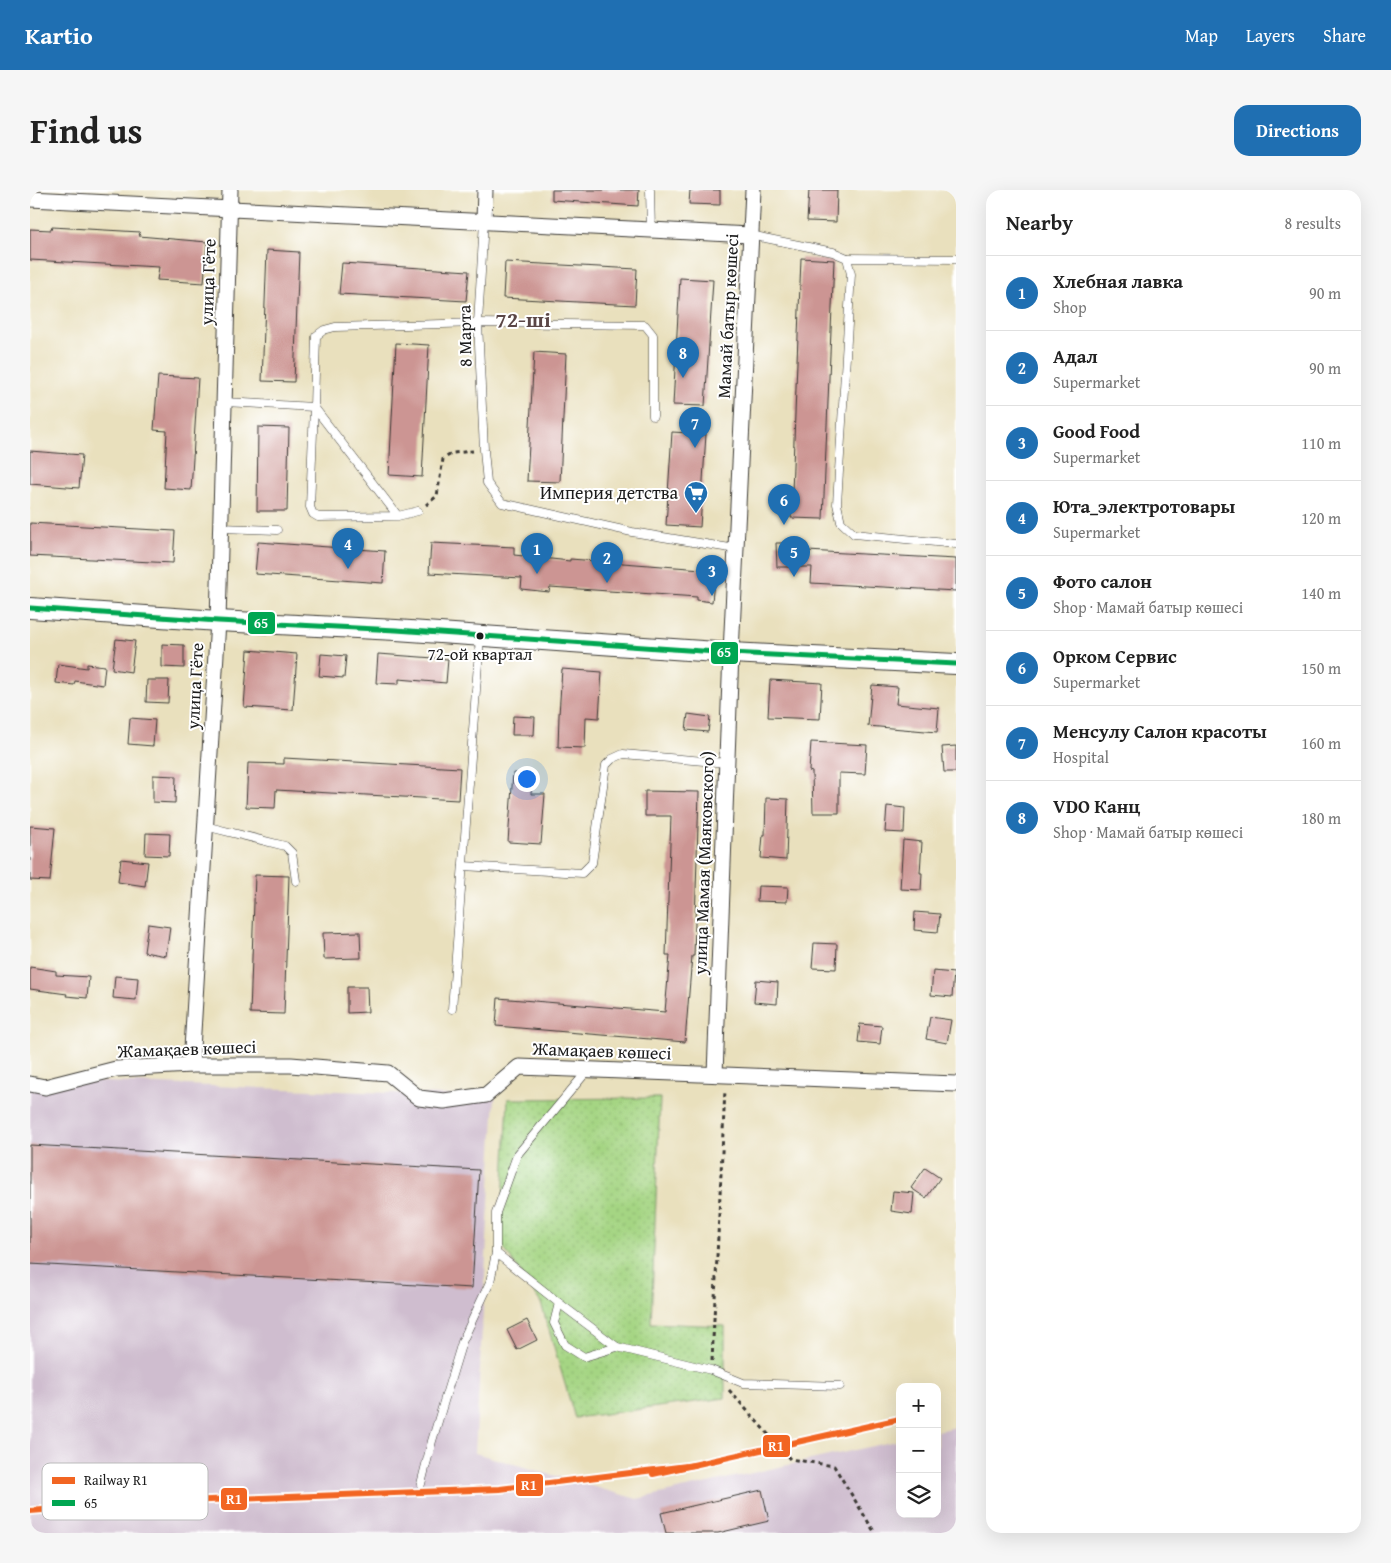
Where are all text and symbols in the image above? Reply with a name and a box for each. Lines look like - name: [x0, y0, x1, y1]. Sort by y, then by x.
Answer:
- text: Kartio: [25, 18, 93, 53]
- text: Map: [1185, 22, 1218, 49]
- text: Layers: [1246, 22, 1295, 49]
- text: Share: [1323, 22, 1366, 49]
- text: Find us: [30, 105, 143, 156]
- button: Directions: [1234, 105, 1361, 156]
- text: Nearby: [1006, 207, 1073, 238]
- text: 8 results: [1284, 211, 1341, 235]
- street label: Мамай батыр көшесі: [710, 233, 745, 399]
- street label: улица Гёте: [192, 238, 223, 327]
- text: Хлебная лавка: [1053, 267, 1183, 295]
- text: 1: [1018, 281, 1026, 305]
- text: 90 m: [1309, 281, 1341, 305]
- text: Shop: [1053, 295, 1087, 319]
- district label: 72-ші: [495, 303, 551, 335]
- street label: 8 Марта: [450, 304, 479, 367]
- pin: 8: [667, 337, 699, 378]
- text: Адал: [1053, 342, 1098, 370]
- text: 2: [1018, 356, 1026, 380]
- text: 90 m: [1309, 356, 1341, 380]
- text: Supermarket: [1053, 370, 1140, 394]
- pin: 7: [679, 407, 711, 448]
- text: Good Food: [1053, 417, 1140, 445]
- text: 3: [1018, 431, 1026, 455]
- text: 110 m: [1301, 431, 1341, 455]
- text: Supermarket: [1053, 445, 1140, 469]
- place label: Империя детства: [540, 479, 678, 506]
- supermarket icon: Империя детства: [683, 480, 709, 514]
- pin: 6: [768, 484, 800, 525]
- text: Юта_электротовары: [1053, 492, 1235, 520]
- text: 4: [1018, 506, 1026, 530]
- text: 120 m: [1301, 506, 1341, 530]
- text: Supermarket: [1053, 520, 1140, 544]
- pin: 4: [332, 528, 364, 569]
- pin: 1: [521, 533, 553, 574]
- pin: 5: [778, 536, 810, 577]
- pin: 2: [591, 542, 623, 583]
- pin: 3: [696, 555, 728, 596]
- text: Фото салон: [1053, 567, 1152, 595]
- text: 5: [1018, 581, 1026, 605]
- text: 140 m: [1301, 581, 1341, 605]
- text: Shop · Мамай батыр көшесі: [1053, 595, 1243, 619]
- line badge: 65: [247, 611, 276, 635]
- text: 65: [254, 613, 268, 633]
- marker: 72-ой квартал: [475, 631, 485, 641]
- place label: 72-ой квартал: [428, 641, 532, 666]
- line badge: 65: [710, 641, 739, 665]
- street label: улица Гёте: [179, 642, 210, 731]
- text: 65: [717, 642, 731, 662]
- text: Орком Сервис: [1053, 642, 1177, 670]
- text: 6: [1018, 656, 1026, 680]
- text: 150 m: [1301, 656, 1341, 680]
- text: Supermarket: [1053, 670, 1140, 694]
- text: Менсулу Салон красоты: [1053, 717, 1267, 745]
- text: 7: [1018, 731, 1026, 755]
- text: 160 m: [1301, 731, 1341, 755]
- text: Hospital: [1053, 745, 1109, 769]
- street label: улица Мамая (Маяковского): [686, 751, 721, 976]
- your location: [514, 766, 540, 792]
- text: VDO Канц: [1053, 792, 1140, 820]
- text: 8: [1018, 806, 1026, 830]
- text: 180 m: [1301, 806, 1341, 830]
- text: Shop · Мамай батыр көшесі: [1053, 820, 1243, 844]
- street label: Жамақаев көшесі: [116, 1033, 257, 1064]
- street label: Жамақаев көшесі: [531, 1035, 672, 1066]
- map controls: [896, 1383, 941, 1518]
- button: +: [896, 1383, 941, 1428]
- button: −: [896, 1428, 941, 1473]
- line badge: R1: [762, 1434, 791, 1458]
- text: R1: [768, 1436, 784, 1456]
- legend: [42, 1463, 208, 1520]
- text: Railway R1: [84, 1470, 148, 1490]
- line badge: R1: [515, 1473, 544, 1497]
- button: layers: [896, 1473, 941, 1518]
- text: R1: [521, 1475, 537, 1495]
- line badge: R1: [220, 1487, 248, 1511]
- text: R1: [226, 1489, 242, 1509]
- text: 65: [84, 1493, 97, 1513]

